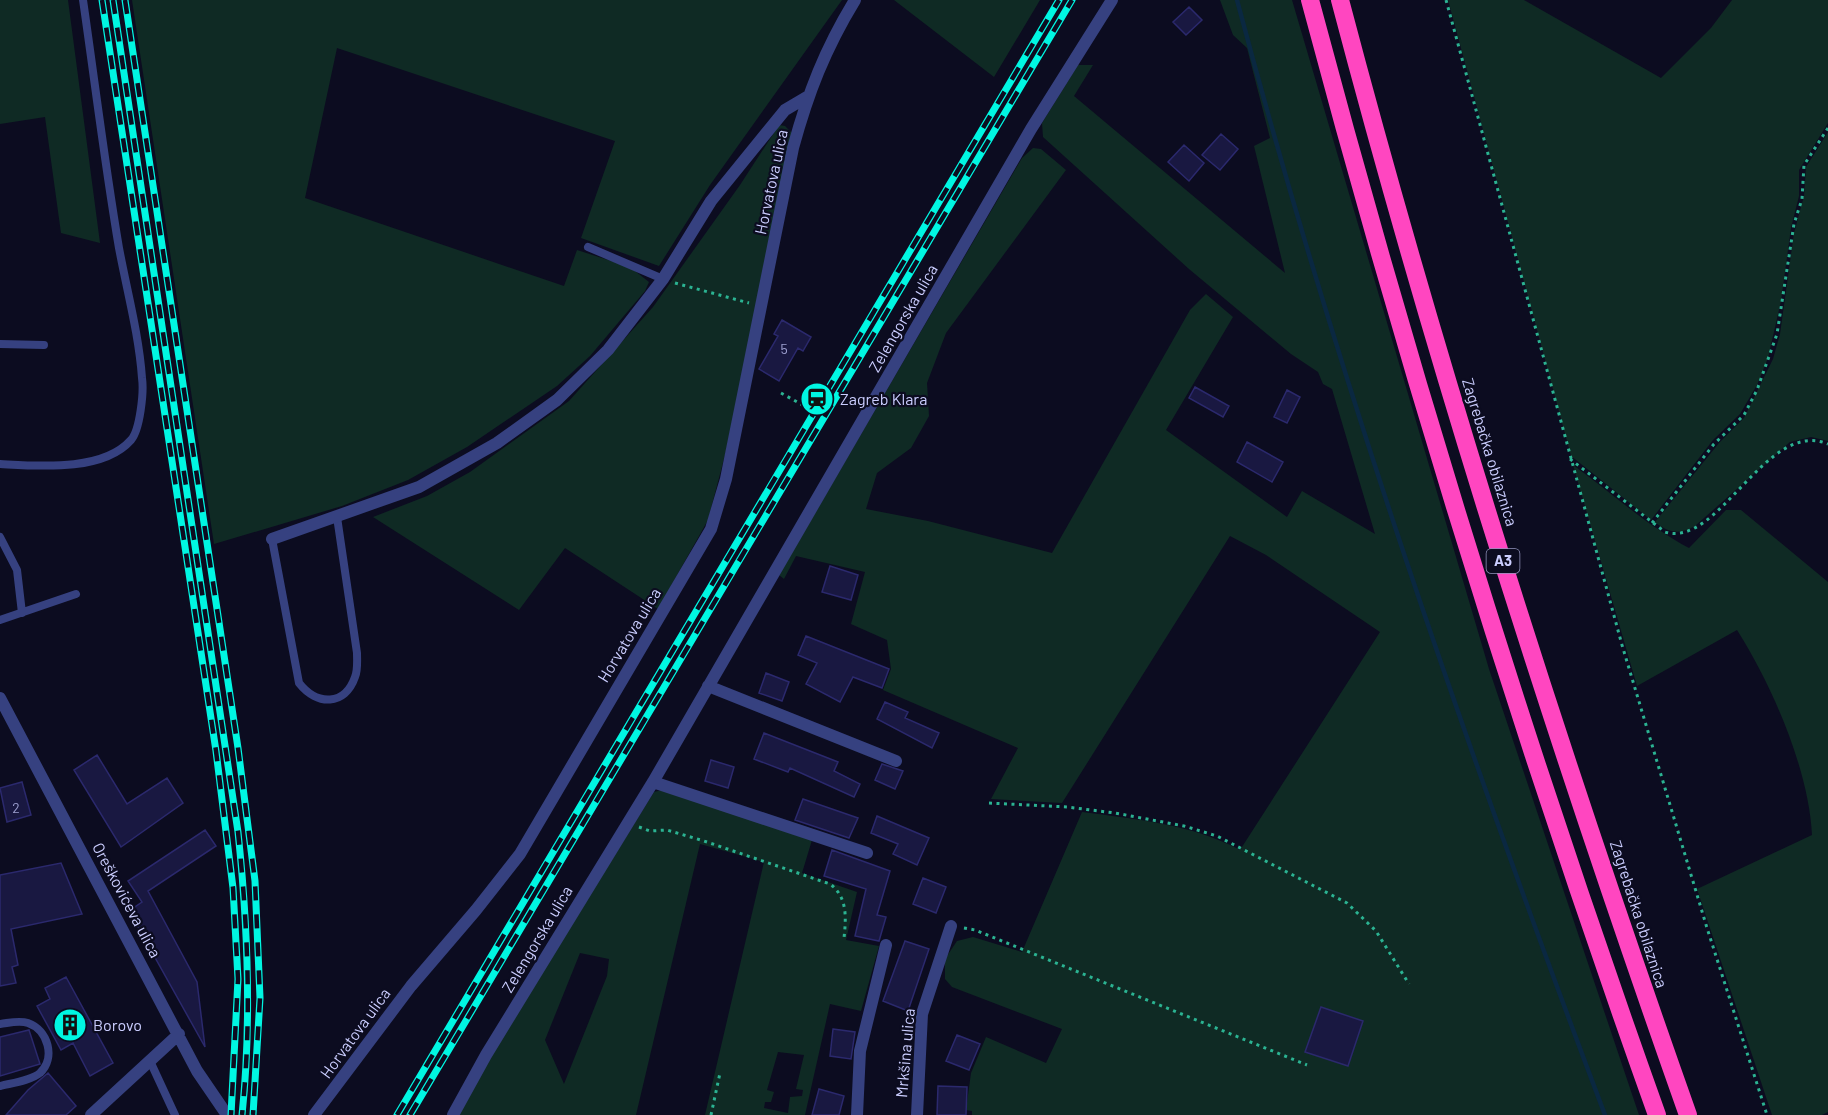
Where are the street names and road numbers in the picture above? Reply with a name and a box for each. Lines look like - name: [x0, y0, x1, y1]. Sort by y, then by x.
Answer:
- street label: Horvatova ulica: [750, 128, 791, 236]
- street label: Zelengorska ulica: [864, 261, 941, 375]
- street label: Zagrebačka obilaznica: [1459, 375, 1522, 528]
- road number: A3: [1486, 549, 1520, 573]
- street label: Horvatova ulica: [593, 584, 664, 685]
- street label: Zagrebačka obilaznica: [1607, 838, 1672, 990]
- street label: Oreškovićeva ulica: [89, 839, 166, 961]
- street label: Zelengorska ulica: [497, 882, 576, 995]
- street label: Horvatova ulica: [316, 984, 394, 1081]
- street label: Mrkšina ulica: [891, 1007, 918, 1099]

